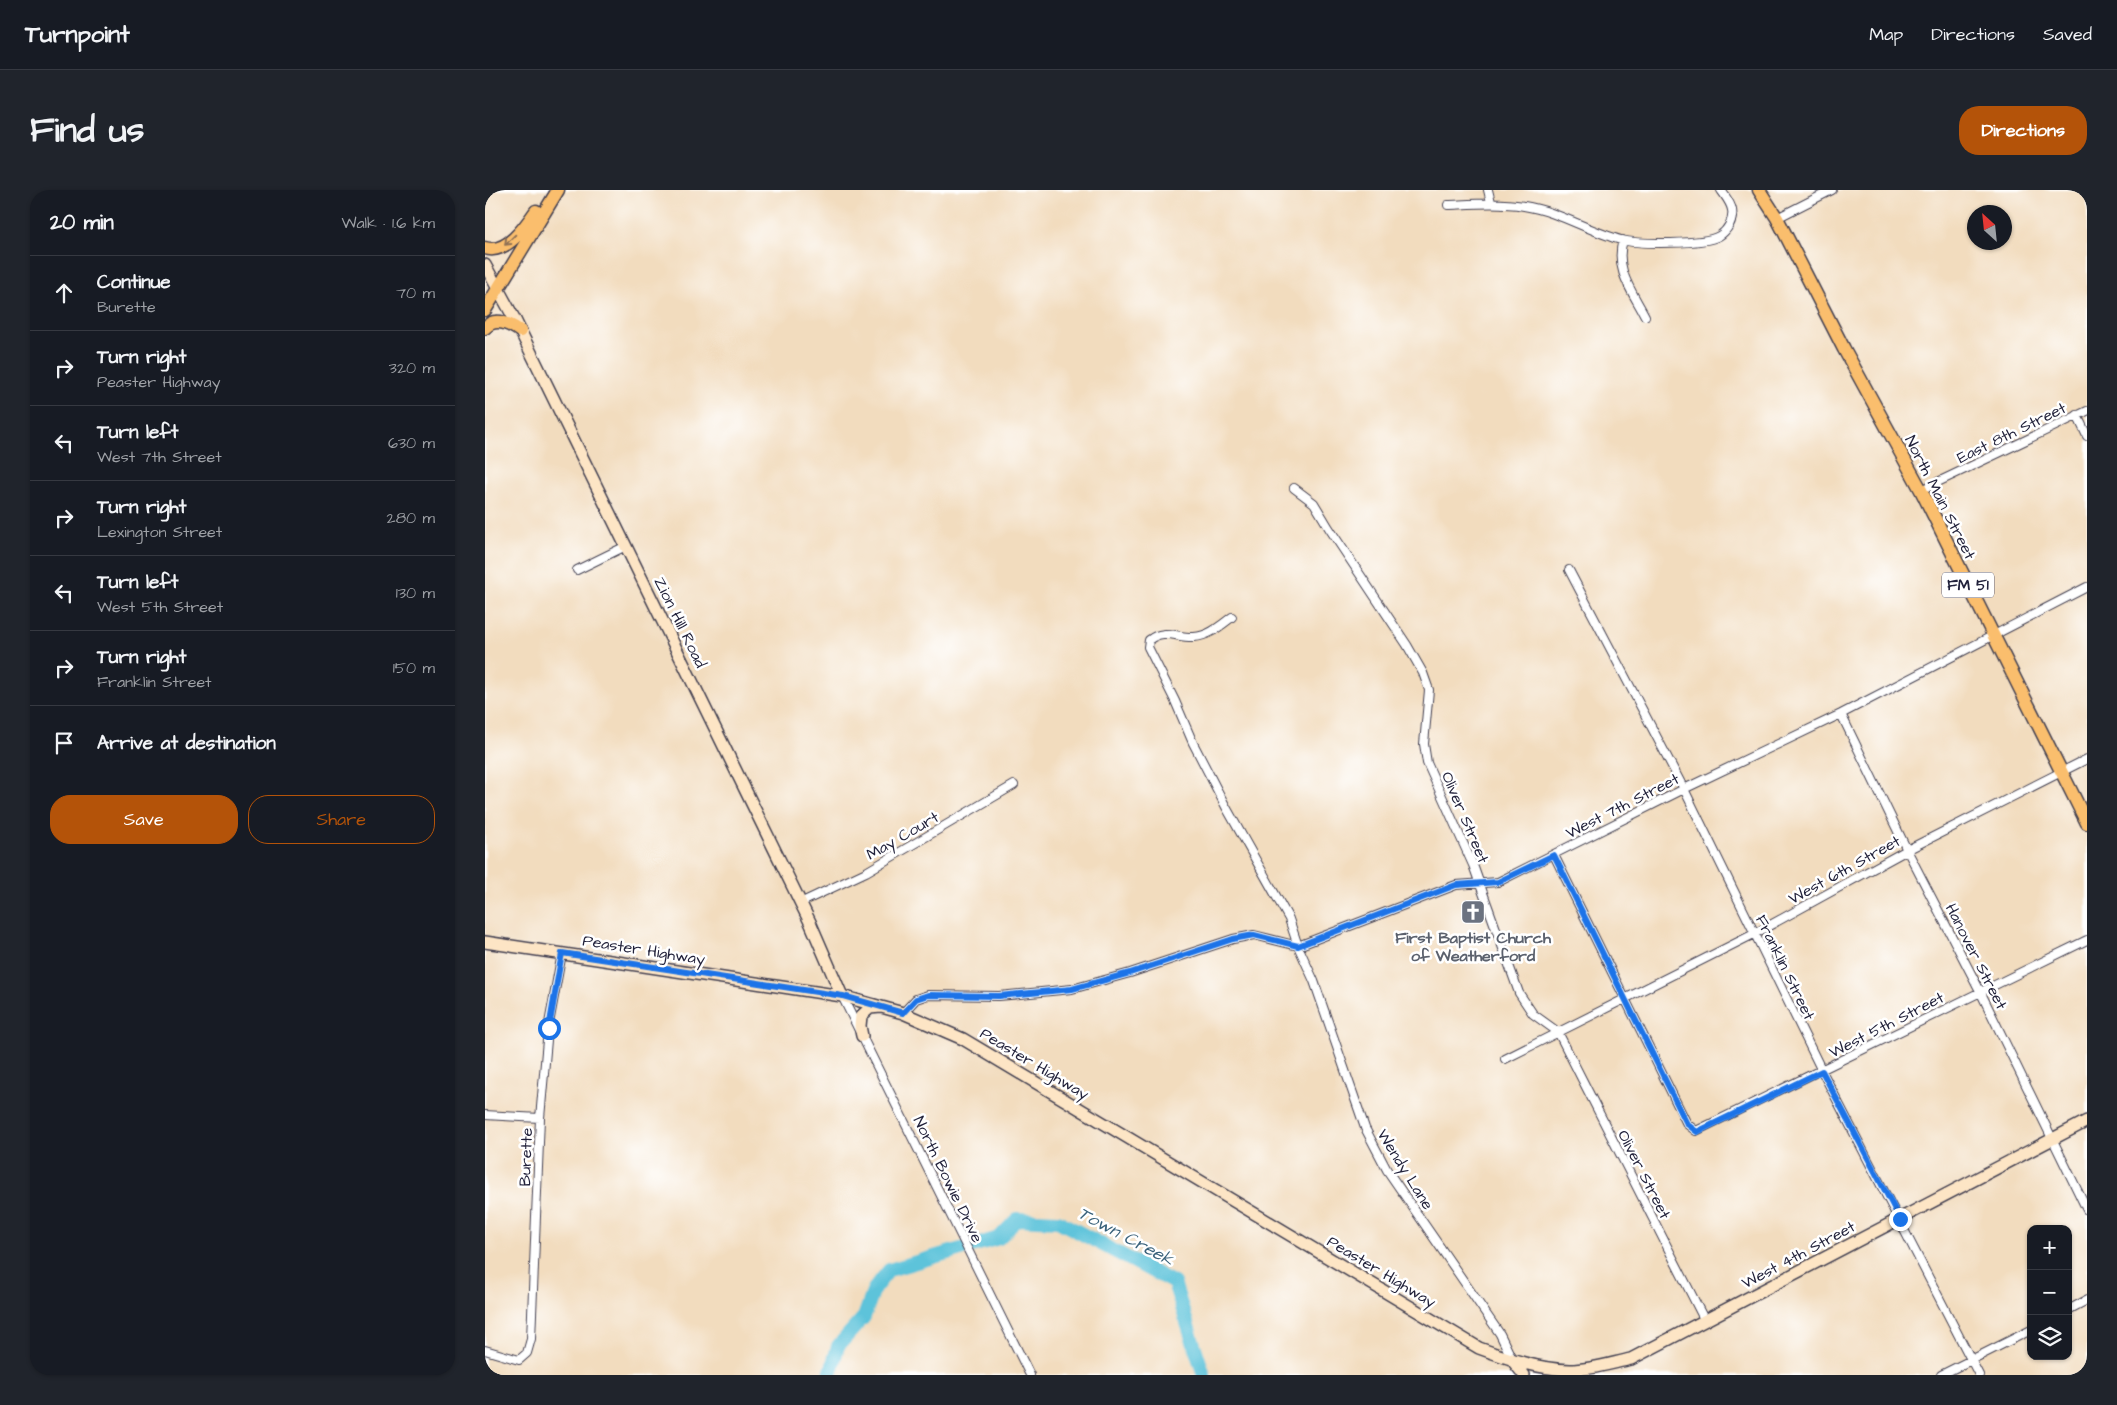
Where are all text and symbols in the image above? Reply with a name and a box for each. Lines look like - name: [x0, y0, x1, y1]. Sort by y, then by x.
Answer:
- text: Turnpoint: [25, 18, 130, 52]
- text: Map: [1869, 22, 1903, 47]
- text: Directions: [1931, 22, 2015, 47]
- text: Saved: [2043, 22, 2092, 47]
- text: Find us: [30, 106, 144, 155]
- button: Directions: [1959, 106, 2087, 155]
- north arrow: [1967, 205, 2012, 250]
- text: 20 min: [50, 208, 114, 237]
- text: Walk · 1.6 km: [341, 212, 435, 234]
- one-way arrow: [504, 234, 517, 246]
- text: Continue: [97, 269, 171, 296]
- icon: ahead: [50, 279, 78, 307]
- text: 70 m: [396, 282, 435, 304]
- text: Burette: [97, 296, 156, 318]
- text: Turn right: [97, 344, 186, 371]
- icon: right: [50, 354, 78, 382]
- text: 320 m: [389, 357, 435, 379]
- text: Peaster Highway: [97, 371, 221, 393]
- street label: East 8th Street: [1953, 397, 2070, 469]
- text: Turn left: [97, 419, 178, 446]
- icon: left: [50, 429, 78, 457]
- text: 630 m: [388, 432, 435, 454]
- street label: North Main Street: [1899, 432, 1981, 564]
- text: West 7th Street: [97, 446, 222, 468]
- text: Turn right: [97, 494, 186, 521]
- icon: right: [50, 504, 78, 532]
- text: 280 m: [387, 507, 435, 529]
- text: Lexington Street: [97, 521, 222, 543]
- text: Turn left: [97, 569, 178, 596]
- road number: FM 51: [1942, 572, 1994, 598]
- street label: Zion Hill Road: [649, 573, 712, 672]
- icon: left: [50, 579, 78, 607]
- text: 130 m: [396, 582, 435, 604]
- text: West 5th Street: [97, 596, 223, 618]
- text: Turn right: [97, 644, 186, 671]
- icon: right: [50, 654, 78, 682]
- text: 150 m: [393, 657, 435, 679]
- text: Franklin Street: [97, 671, 212, 693]
- icon: arrive: [50, 729, 78, 757]
- text: Arrive at destination: [97, 730, 276, 757]
- street label: Oliver Street: [1436, 768, 1494, 867]
- street label: West 7th Street: [1562, 768, 1683, 844]
- button: Save: [50, 795, 238, 844]
- button: Share: [248, 795, 435, 844]
- street label: May Court: [862, 806, 944, 866]
- street label: West 6th Street: [1785, 830, 1905, 910]
- church icon: First Baptist Church of Weatherford: [1460, 899, 1486, 925]
- street label: Hanover Street: [1940, 900, 2013, 1014]
- street label: Franklin Street: [1750, 911, 1820, 1024]
- place label: First Baptist Church of Weatherford: [1395, 927, 1552, 967]
- street label: Peaster Highway: [581, 929, 707, 972]
- street label: West 5th Street: [1825, 986, 1948, 1063]
- route start: [538, 1017, 561, 1040]
- street label: Peaster Highway: [975, 1023, 1093, 1106]
- street label: North Bowie Drive: [908, 1113, 988, 1247]
- street label: Wendy Lane: [1371, 1125, 1439, 1215]
- street label: Oliver Street: [1612, 1126, 1676, 1223]
- street label: Burette: [514, 1127, 538, 1187]
- water label: Town Creek: [1073, 1201, 1179, 1273]
- route end: [1889, 1208, 1912, 1231]
- street label: West 4th Street: [1738, 1215, 1860, 1294]
- map controls: [2027, 1225, 2072, 1360]
- button: +: [2027, 1225, 2072, 1270]
- street label: Peaster Highway: [1322, 1231, 1440, 1314]
- button: −: [2027, 1270, 2072, 1315]
- button: layers: [2027, 1315, 2072, 1360]

